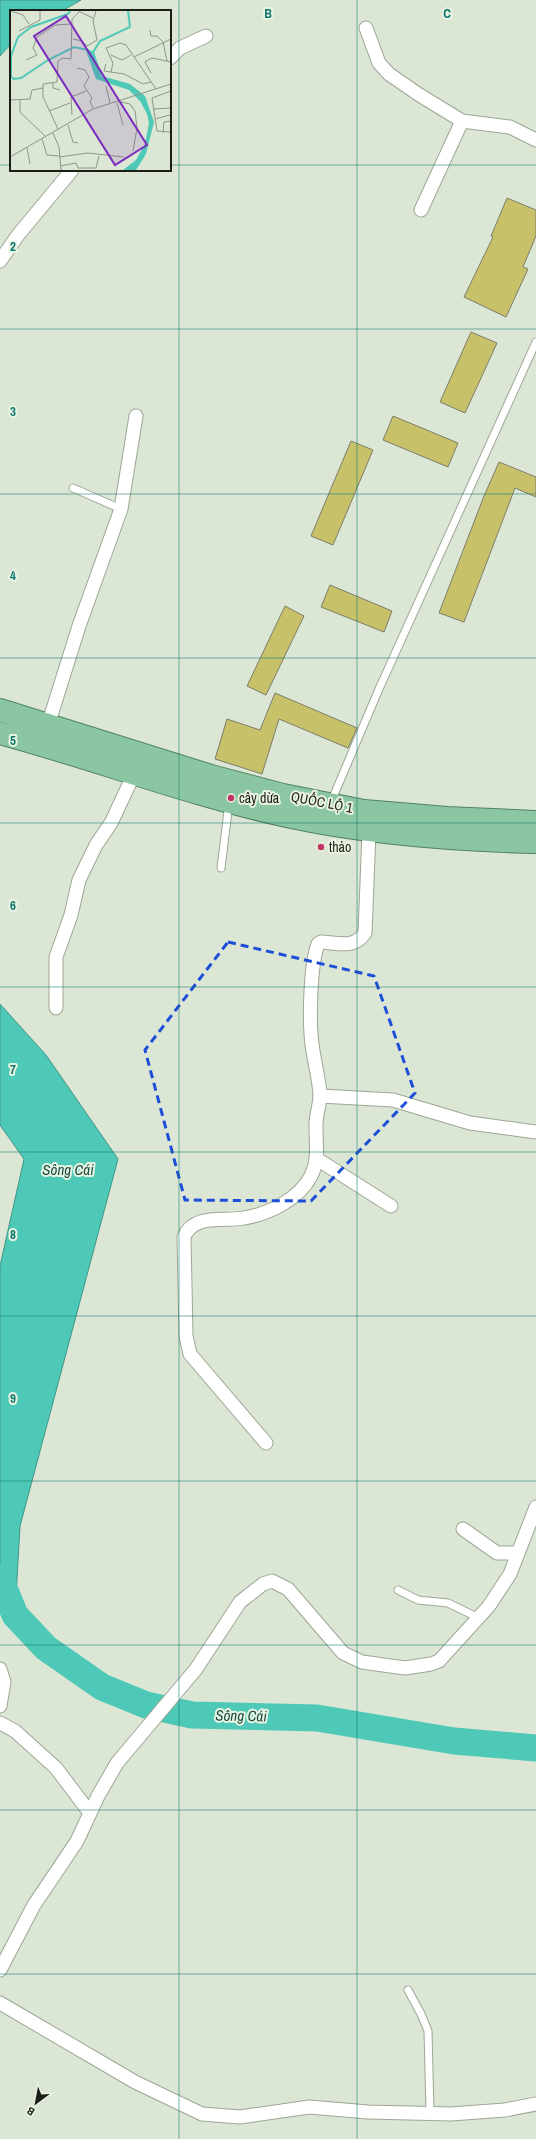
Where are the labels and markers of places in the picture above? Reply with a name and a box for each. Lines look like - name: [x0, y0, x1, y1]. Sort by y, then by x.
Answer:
- place label: cây dừa: [239, 789, 280, 807]
- marker: cây dừa: [226, 793, 236, 803]
- place label: thảo: [329, 838, 351, 856]
- marker: thảo: [316, 842, 326, 852]

